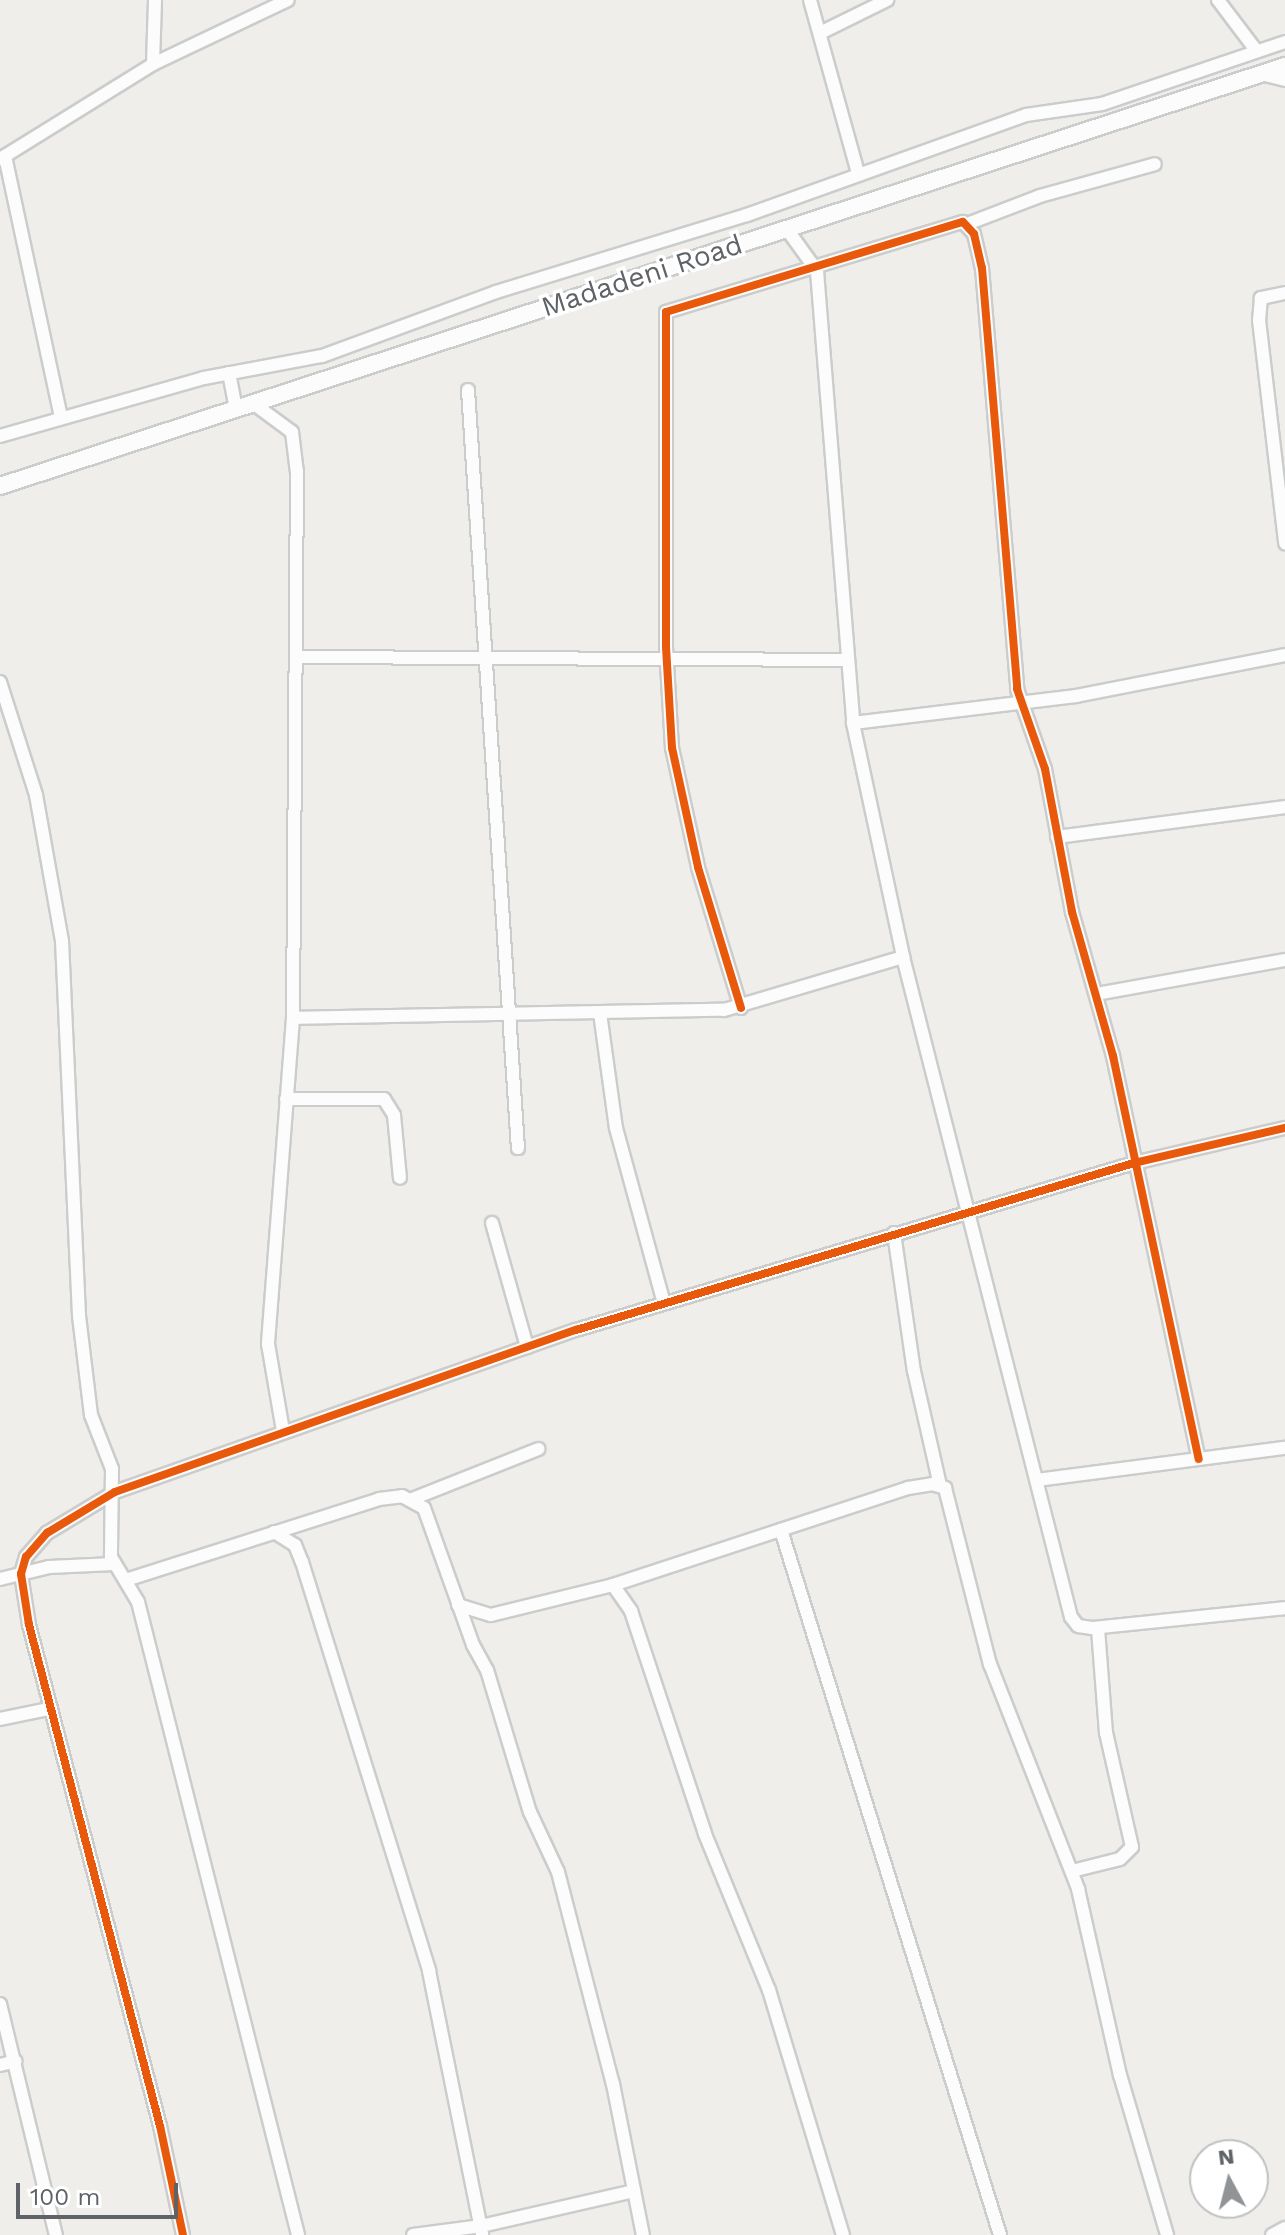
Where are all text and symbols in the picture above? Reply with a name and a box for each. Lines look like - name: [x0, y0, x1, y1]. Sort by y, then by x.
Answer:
- street label: Madadeni Road: [537, 228, 747, 324]
- north arrow: [1189, 2139, 1269, 2219]
- text: N: [1217, 2143, 1236, 2170]
- scale bar: [20, 2167, 182, 2217]
- text: 100 m: [30, 2183, 100, 2211]

